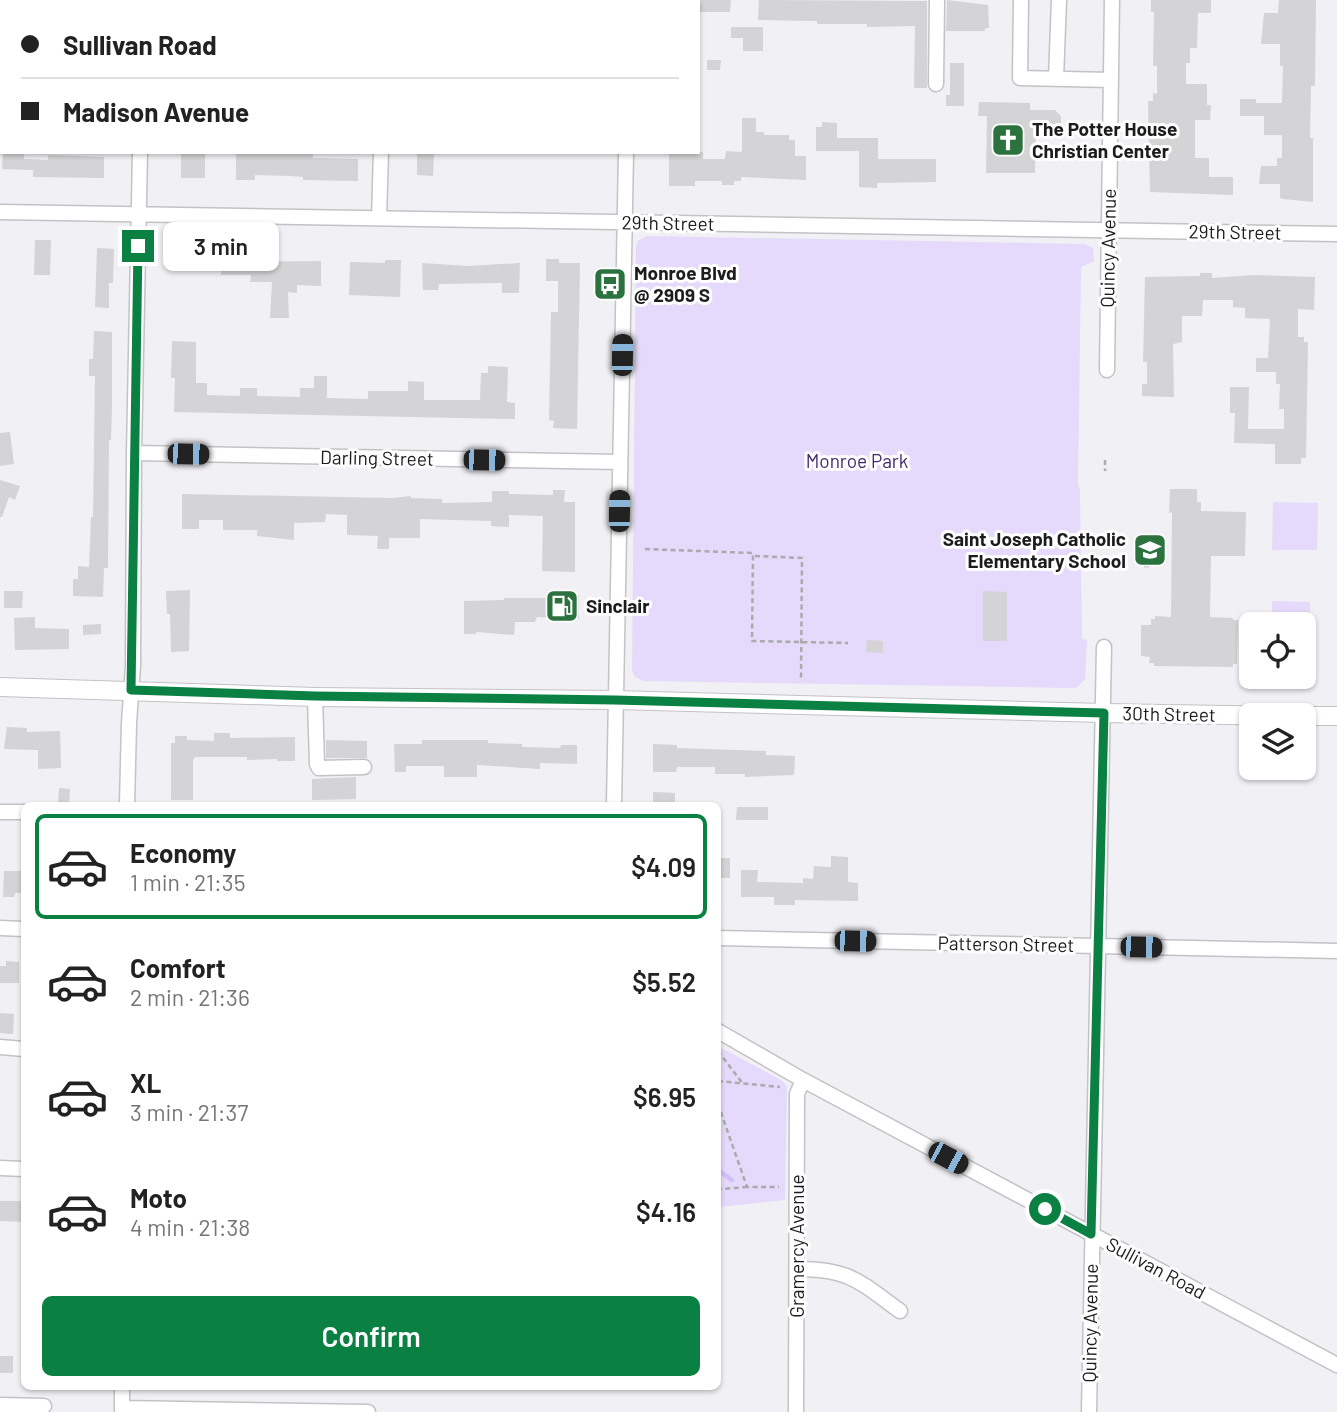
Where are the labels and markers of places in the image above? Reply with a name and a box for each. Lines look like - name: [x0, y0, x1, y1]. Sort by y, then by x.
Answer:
- place label: The Potter House Christian Center: [1032, 117, 1177, 162]
- church icon: The Potter House Christian Center: [989, 121, 1027, 159]
- place label: Monroe Blvd @ 2909 S: [634, 261, 737, 306]
- bus stop icon: Monroe Blvd @ 2909 S: [591, 265, 629, 303]
- place label: Saint Joseph Catholic Elementary School: [943, 527, 1126, 572]
- school or university icon: Saint Joseph Catholic Elementary School: [1131, 531, 1169, 569]
- fuel station icon: Sinclair: [543, 587, 581, 625]
- place label: Sinclair: [586, 594, 650, 617]

